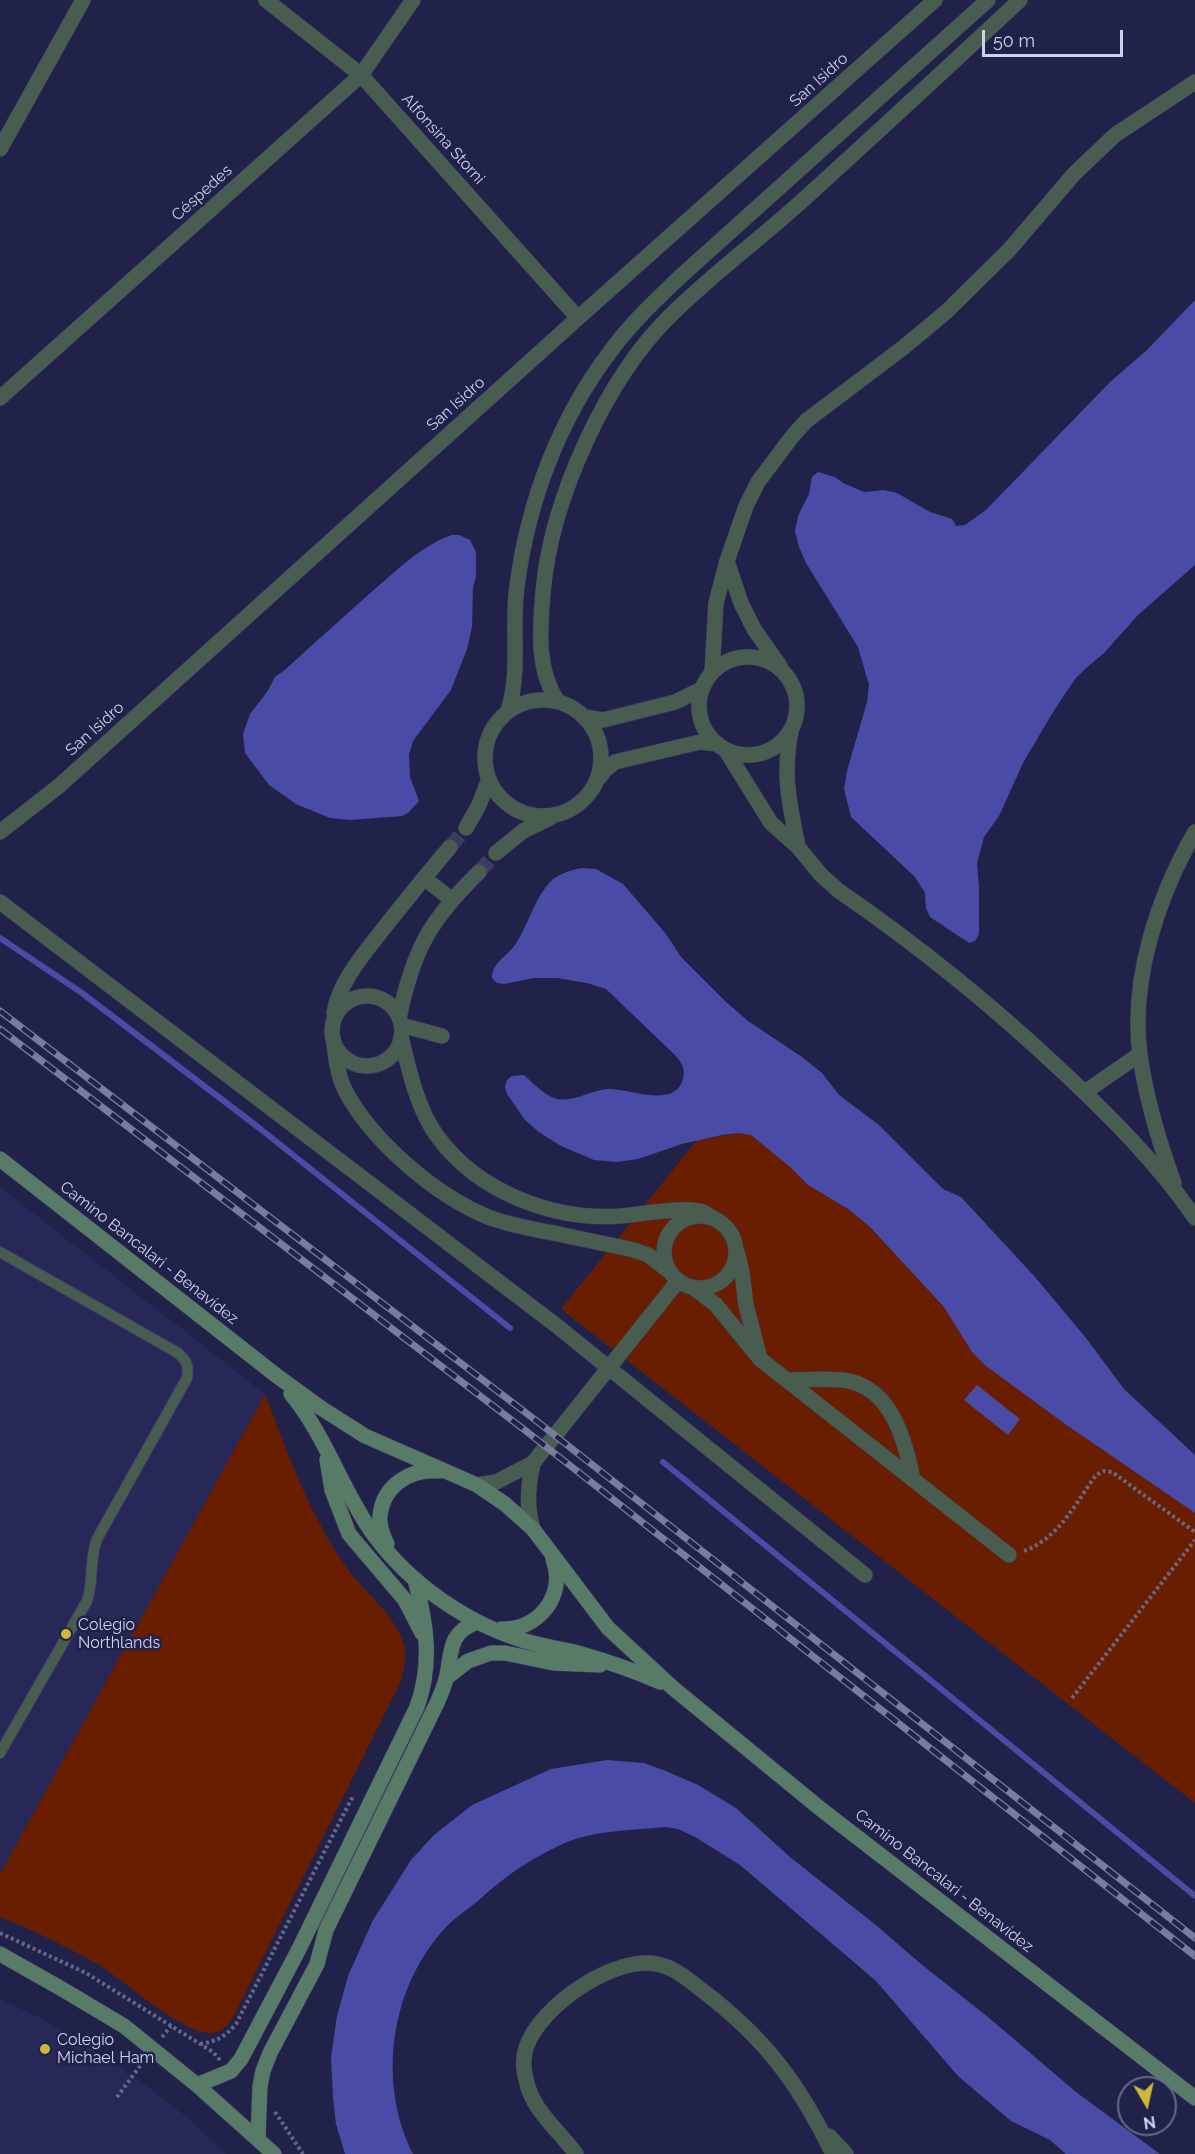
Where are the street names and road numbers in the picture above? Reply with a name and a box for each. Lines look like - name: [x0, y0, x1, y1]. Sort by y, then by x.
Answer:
- street label: San Isidro: [786, 49, 852, 111]
- street label: Alfonsina Storni: [397, 90, 489, 188]
- street label: Céspedes: [168, 161, 236, 225]
- street label: San Isidro: [423, 373, 489, 435]
- street label: San Isidro: [62, 698, 128, 760]
- street label: Camino Bancalari - Benavídez: [56, 1177, 242, 1329]
- street label: Camino Bancalari - Benavídez: [851, 1805, 1037, 1957]

